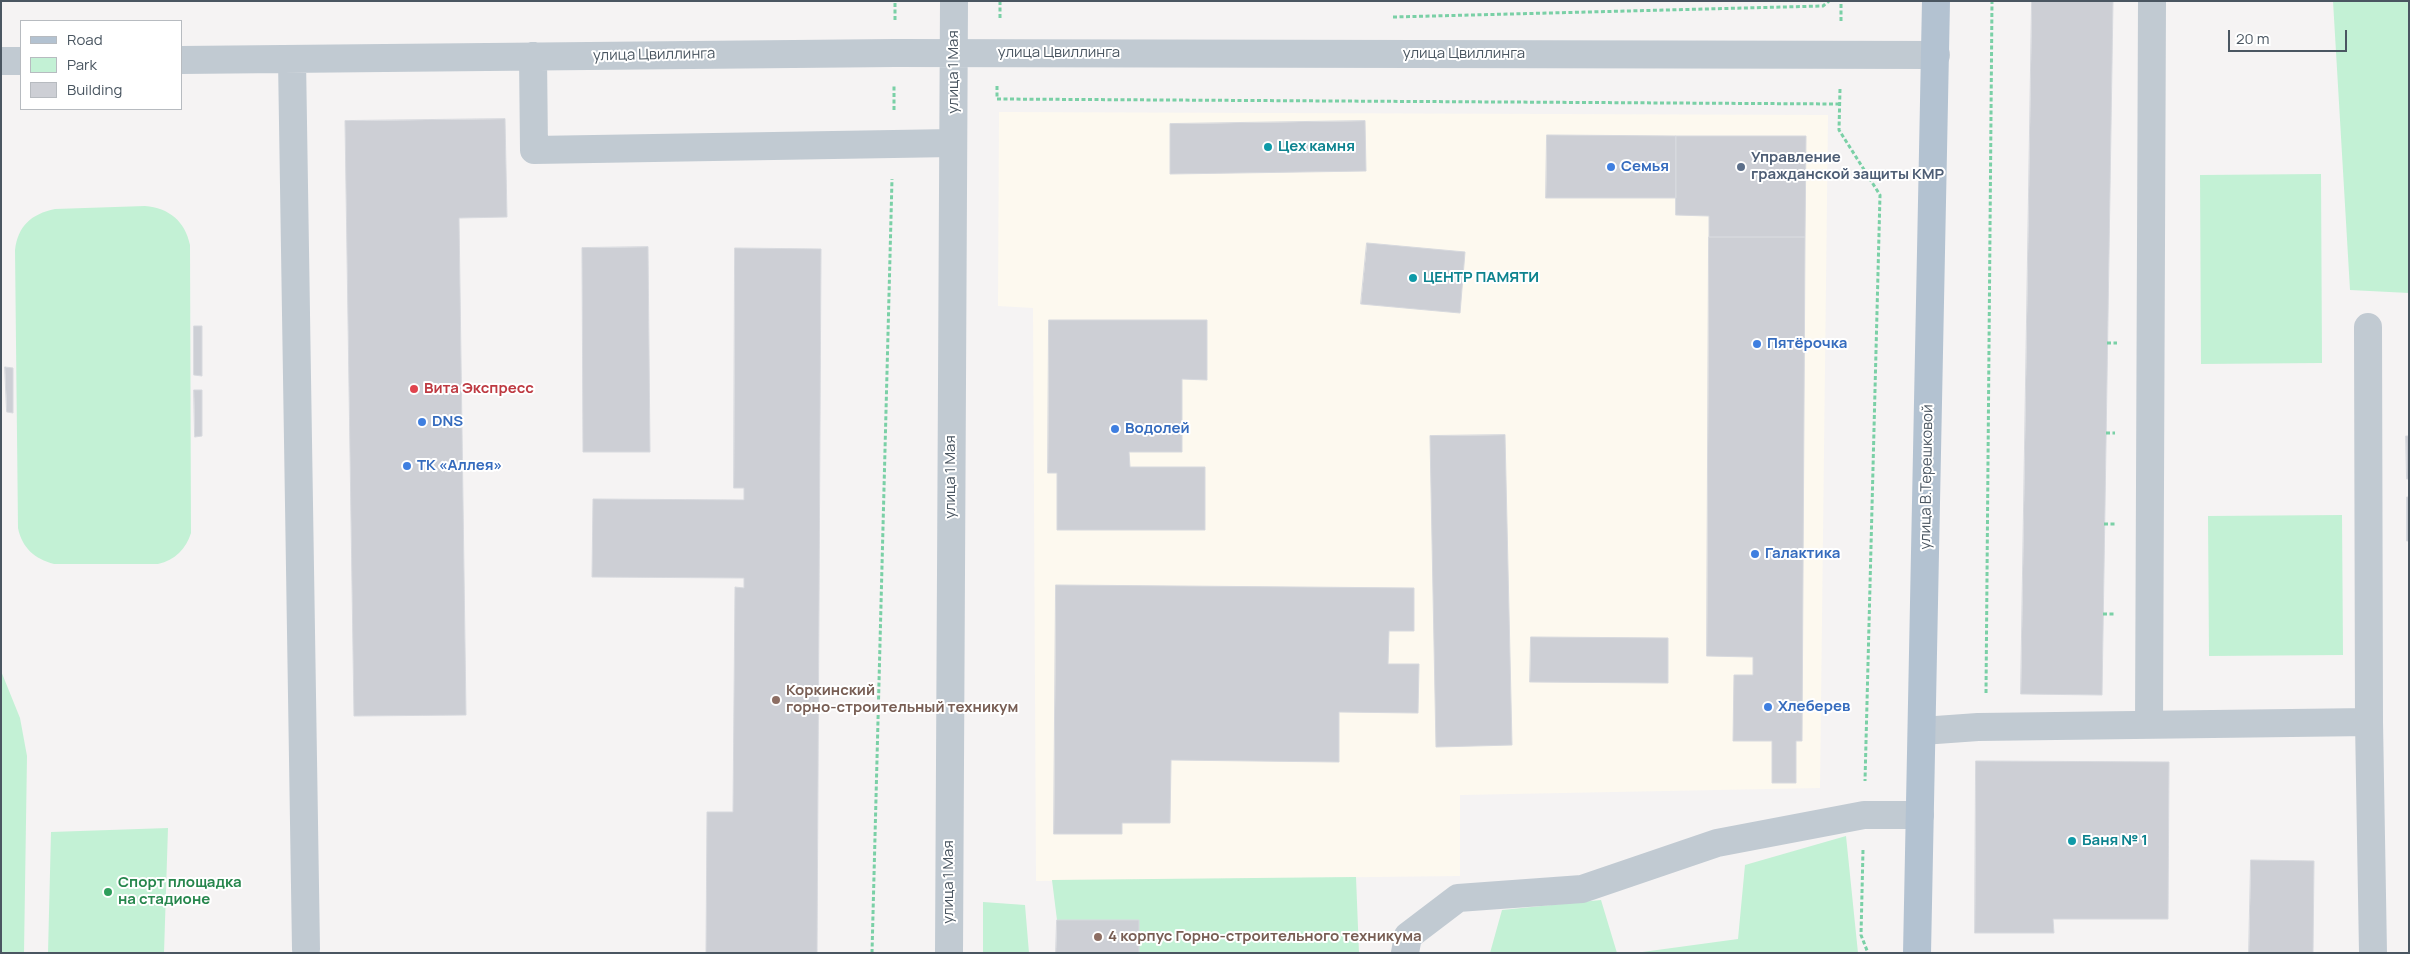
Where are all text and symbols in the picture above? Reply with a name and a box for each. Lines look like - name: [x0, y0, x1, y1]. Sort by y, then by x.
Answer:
- legend: [20, 20, 182, 110]
- scale bar: [2230, 20, 2349, 52]
- text: 20 m: [2236, 28, 2269, 49]
- text: Road: [67, 29, 103, 50]
- street label: улица 1 Мая: [945, 30, 963, 114]
- street label: улица Цвиллинга: [998, 44, 1120, 62]
- street label: улица Цвиллинга: [593, 45, 715, 65]
- street label: улица Цвиллинга: [1403, 45, 1525, 63]
- text: Park: [67, 54, 97, 75]
- text: Building: [67, 79, 122, 100]
- place label: Цех камня: [1278, 138, 1355, 156]
- marker: Цех камня: [1262, 141, 1274, 153]
- place label: Управление гражданской защиты КМР: [1751, 149, 1944, 184]
- place label: Семья: [1621, 158, 1669, 176]
- marker: Семья: [1605, 161, 1617, 173]
- marker: Управление гражданской защиты КМР: [1735, 161, 1747, 173]
- place label: ЦЕНТР ПАМЯТИ: [1423, 269, 1539, 287]
- marker: ЦЕНТР ПАМЯТИ: [1407, 272, 1419, 284]
- place label: Пятёрочка: [1767, 335, 1847, 353]
- marker: Пятёрочка: [1751, 338, 1763, 350]
- place label: Вита Экспресс: [424, 380, 534, 398]
- marker: Вита Экспресс: [408, 383, 420, 395]
- street label: улица В.Терешковой: [1917, 404, 1937, 550]
- place label: DNS: [432, 413, 463, 431]
- marker: DNS: [416, 416, 428, 428]
- place label: Водолей: [1125, 420, 1190, 438]
- marker: Водолей: [1109, 423, 1121, 435]
- street label: улица 1 Мая: [942, 435, 960, 519]
- place label: ТК «Аллея»: [417, 457, 502, 475]
- marker: ТК «Аллея»: [401, 460, 413, 472]
- place label: Галактика: [1765, 545, 1840, 563]
- marker: Галактика: [1749, 548, 1761, 560]
- place label: Коркинский горно-строительный техникум: [786, 682, 1018, 717]
- marker: Коркинский горно-строительный техникум: [770, 694, 782, 706]
- place label: Хлеберев: [1778, 698, 1850, 716]
- marker: Хлеберев: [1762, 701, 1774, 713]
- place label: Баня № 1: [2082, 832, 2148, 850]
- marker: Баня № 1: [2066, 835, 2078, 847]
- street label: улица 1 Мая: [940, 840, 958, 924]
- place label: Спорт площадка на стадионе: [118, 874, 242, 909]
- marker: Спорт площадка на стадионе: [102, 886, 114, 898]
- place label: 4 корпус Горно-строительного техникума: [1108, 928, 1422, 946]
- marker: 4 корпус Горно-строительного техникума: [1092, 931, 1104, 943]

